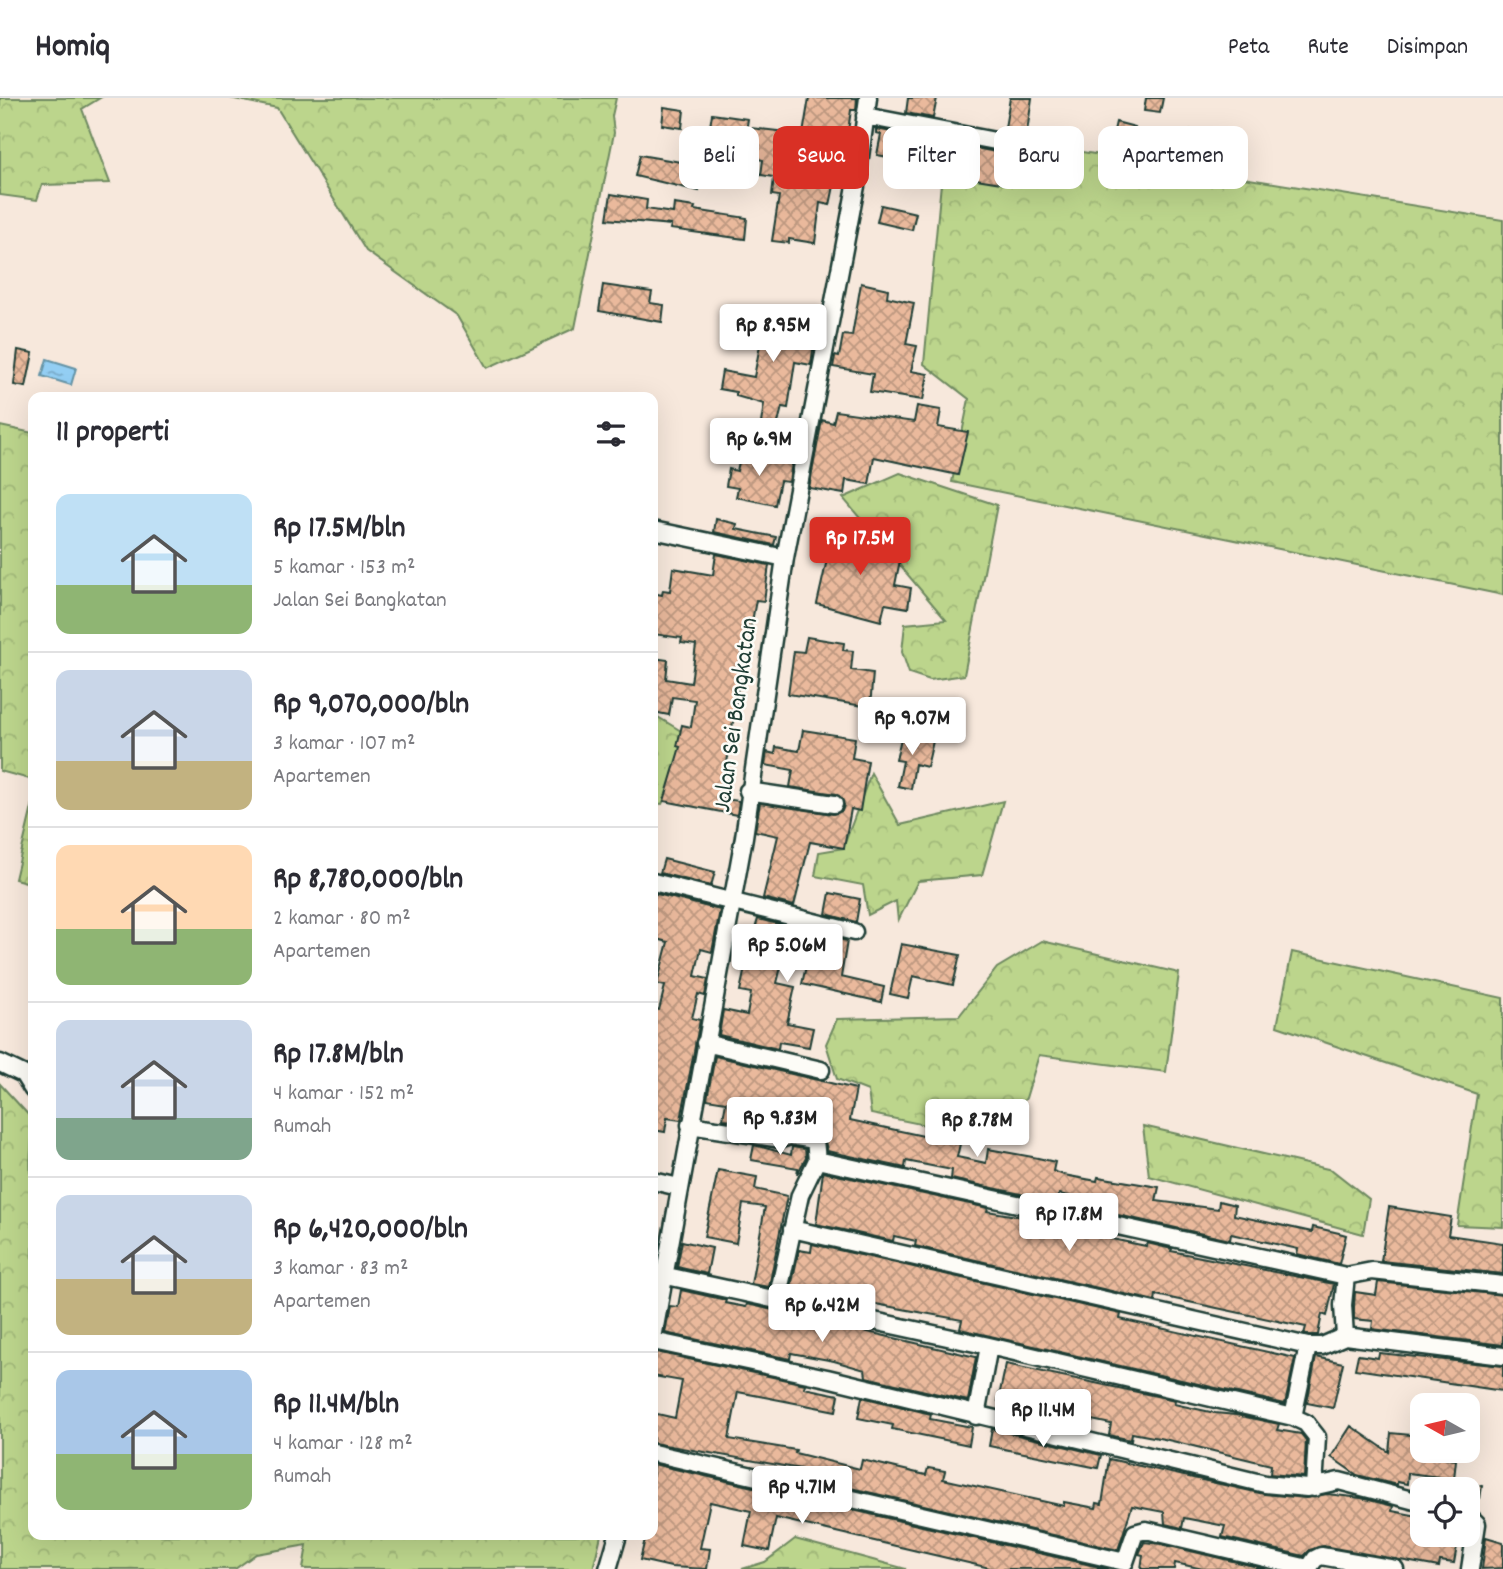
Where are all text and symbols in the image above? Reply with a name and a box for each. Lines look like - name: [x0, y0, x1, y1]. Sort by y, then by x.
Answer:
- text: Homiq: [35, 25, 110, 72]
- text: Peta: [1228, 31, 1269, 65]
- text: Rute: [1307, 31, 1349, 65]
- text: Disimpan: [1387, 31, 1468, 65]
- chip: Beli: [679, 126, 759, 189]
- chip: Sewa: [773, 126, 869, 189]
- chip: Filter: [883, 126, 980, 189]
- chip: Baru: [994, 126, 1084, 189]
- chip: Apartemen: [1098, 126, 1248, 189]
- pin: Rp 8.95M: [701, 304, 845, 364]
- text: Rp 8.95M: [736, 310, 810, 343]
- text: 11 properti: [56, 413, 169, 456]
- icon: filters: [592, 415, 630, 453]
- pin: Rp 6.9M: [694, 418, 824, 478]
- text: Rp 6.9M: [726, 424, 792, 457]
- text: Rp 17.5M/bln: [273, 509, 405, 552]
- pin: Rp 17.5M: [788, 518, 932, 577]
- icon: home: [112, 522, 196, 606]
- text: Rp 17.5M: [826, 523, 894, 556]
- text: 5 kamar · 153 m²: [273, 552, 415, 585]
- text: Jalan Sei Bangkatan: [273, 585, 447, 618]
- street label: Jalan Sei Bangkatan: [705, 615, 769, 815]
- text: Rp 9,070,000/bln: [273, 685, 469, 728]
- icon: home: [112, 698, 196, 782]
- pin: Rp 9.07M: [840, 698, 984, 757]
- text: Rp 9.07M: [874, 703, 950, 736]
- text: 3 kamar · 107 m²: [273, 728, 415, 761]
- text: Apartemen: [273, 761, 371, 794]
- text: Rp 8,780,000/bln: [273, 860, 463, 903]
- icon: home: [112, 873, 196, 957]
- text: 2 kamar · 80 m²: [273, 903, 411, 936]
- pin: Rp 5.06M: [715, 924, 859, 984]
- text: Rp 5.06M: [748, 930, 826, 963]
- text: Apartemen: [273, 936, 371, 969]
- text: Rp 17.8M/bln: [273, 1035, 404, 1078]
- icon: home: [112, 1048, 196, 1132]
- text: 4 kamar · 152 m²: [273, 1078, 414, 1111]
- pin: Rp 9.83M: [708, 1098, 852, 1157]
- pin: Rp 8.78M: [905, 1100, 1049, 1159]
- text: Rp 9.83M: [743, 1103, 817, 1136]
- text: Rp 8.78M: [941, 1105, 1013, 1138]
- text: Rumah: [273, 1111, 331, 1144]
- pin: Rp 17.8M: [997, 1194, 1141, 1253]
- text: Rp 17.8M: [1035, 1199, 1103, 1232]
- text: Rp 6,420,000/bln: [273, 1210, 468, 1253]
- icon: home: [112, 1223, 196, 1307]
- text: 3 kamar · 83 m²: [273, 1253, 409, 1286]
- pin: Rp 6.42M: [750, 1284, 894, 1344]
- text: Apartemen: [273, 1286, 371, 1319]
- text: Rp 6.42M: [784, 1290, 860, 1323]
- text: Rp 11.4M/bln: [273, 1385, 399, 1428]
- pin: Rp 11.4M: [971, 1390, 1115, 1449]
- north arrow: [1410, 1393, 1480, 1463]
- map controls: [1410, 1393, 1480, 1547]
- text: Rp 11.4M: [1011, 1395, 1075, 1428]
- icon: home: [112, 1398, 196, 1482]
- text: 4 kamar · 128 m²: [273, 1428, 413, 1461]
- text: Rumah: [273, 1461, 331, 1494]
- pin: Rp 4.71M: [730, 1466, 874, 1526]
- text: Rp 4.71M: [768, 1472, 836, 1505]
- button: locate: [1410, 1477, 1480, 1547]

